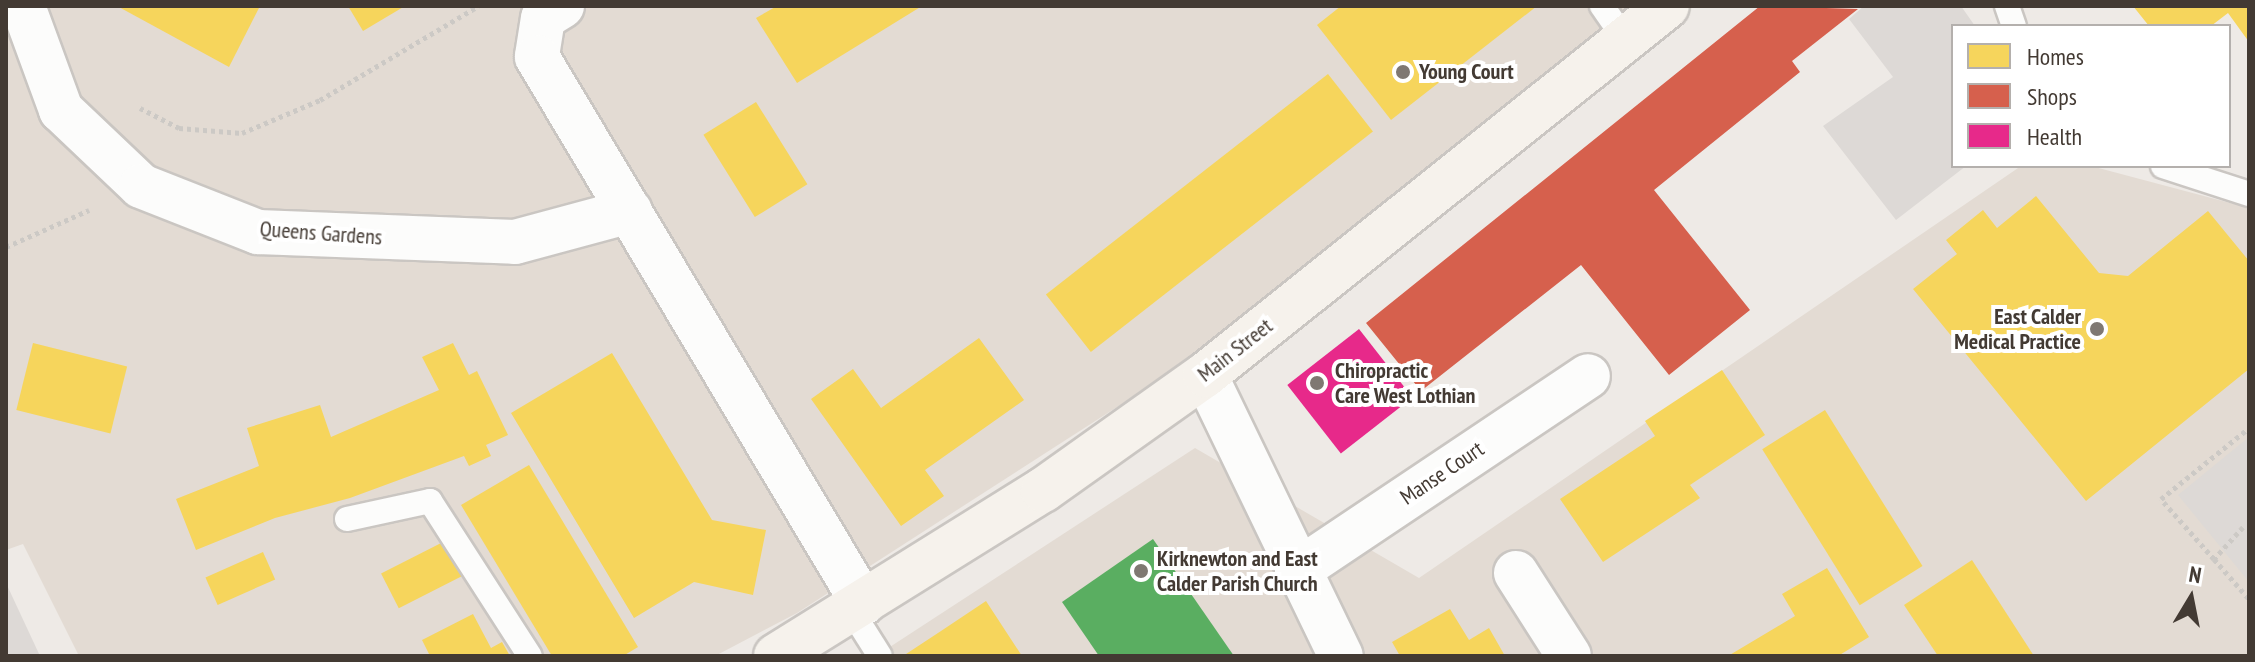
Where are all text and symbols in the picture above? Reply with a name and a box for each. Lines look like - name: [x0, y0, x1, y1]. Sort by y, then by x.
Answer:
- legend: [1951, 24, 2231, 168]
- text: Homes: [2027, 41, 2084, 72]
- place label: Young Court: [1419, 59, 1514, 85]
- marker: Young Court: [1394, 63, 1412, 81]
- text: Shops: [2027, 81, 2077, 112]
- text: Health: [2027, 121, 2082, 152]
- street label: Queens Gardens: [259, 216, 383, 250]
- place label: East Calder Medical Practice: [1954, 303, 2081, 354]
- street label: Main Street: [1192, 313, 1278, 387]
- marker: East Calder Medical Practice: [2088, 320, 2106, 338]
- place label: Chiropractic Care West Lothian: [1335, 357, 1476, 408]
- marker: Chiropractic Care West Lothian: [1306, 372, 1328, 394]
- street label: Manse Court: [1395, 436, 1489, 510]
- place label: Kirknewton and East Calder Parish Church: [1157, 545, 1318, 596]
- north arrow: [2151, 558, 2231, 638]
- text: N: [2187, 560, 2203, 589]
- marker: Kirknewton and East Calder Parish Church: [1132, 562, 1150, 580]

